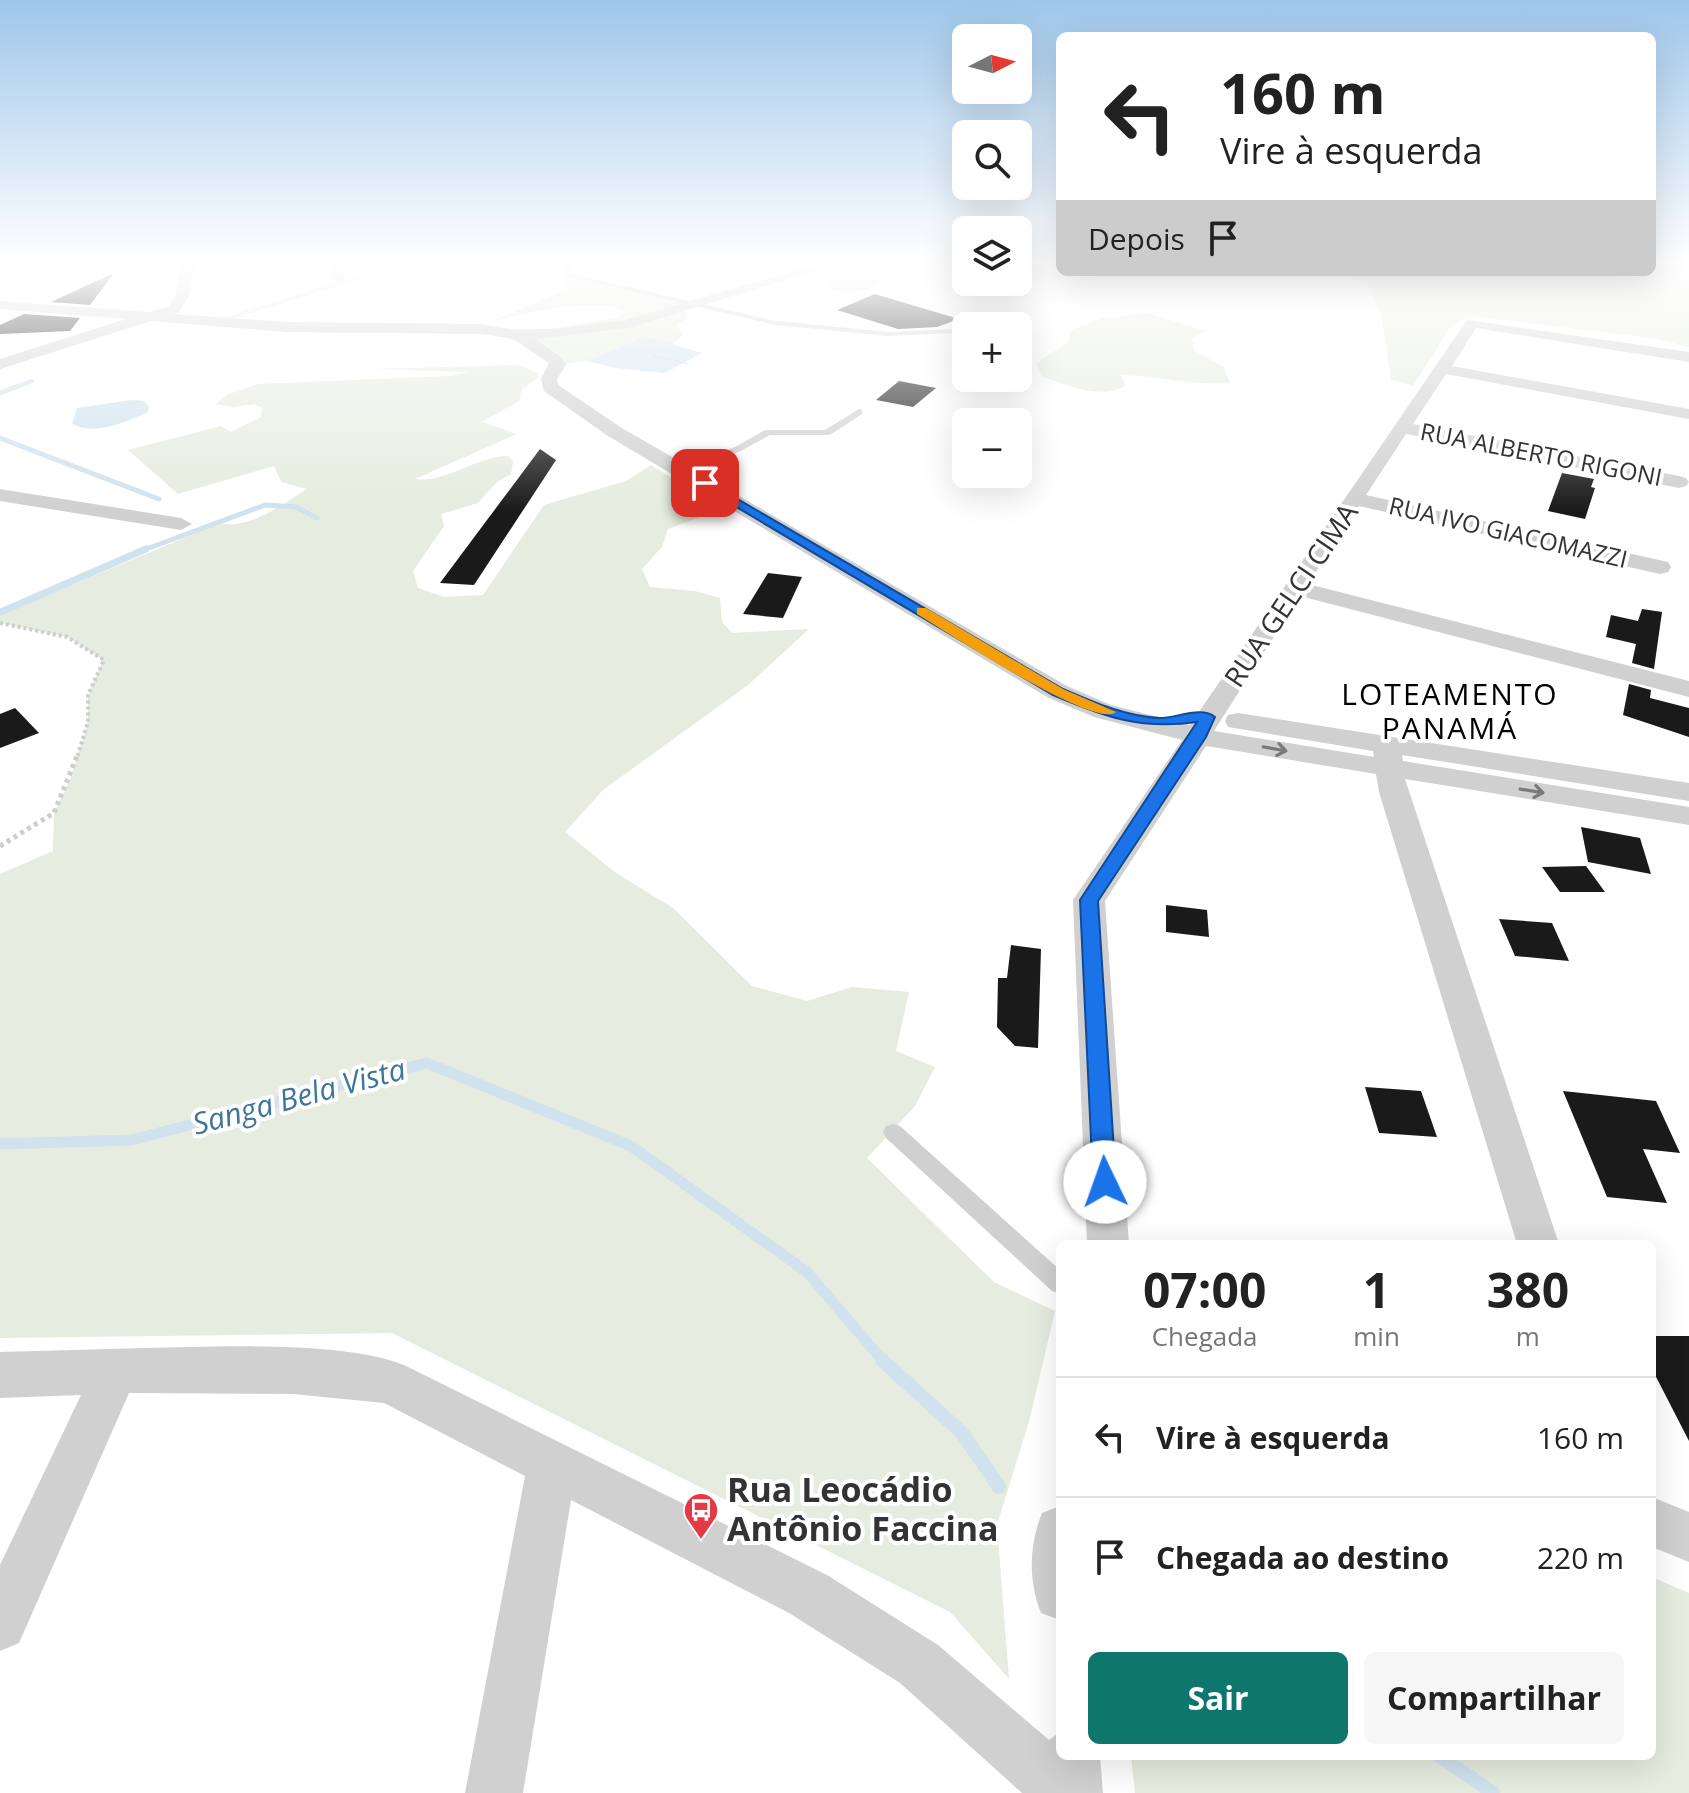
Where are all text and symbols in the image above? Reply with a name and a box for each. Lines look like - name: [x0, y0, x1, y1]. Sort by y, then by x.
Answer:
- north arrow: [952, 24, 1032, 104]
- map controls: [952, 24, 1032, 488]
- text: 160 m: [1220, 54, 1386, 130]
- icon: left: [1088, 64, 1192, 168]
- button: search: [952, 120, 1032, 200]
- text: Vire à esquerda: [1220, 126, 1483, 175]
- button: layers: [952, 216, 1032, 296]
- icon: arrive: [1201, 216, 1245, 260]
- text: Depois: [1088, 218, 1185, 259]
- button: +: [952, 312, 1032, 392]
- button: −: [952, 408, 1032, 488]
- street label: RUA ALBERTO RIGONI: [1418, 414, 1665, 493]
- pin: [671, 449, 739, 517]
- icon: arrive: [683, 461, 727, 505]
- street label: RUA IVO GIACOMAZZI: [1386, 488, 1631, 575]
- street label: RUA GELCI CIMA: [1215, 495, 1366, 694]
- district label: LOTEAMENTO PANAMÁ: [1341, 673, 1559, 748]
- one-way arrow: [1262, 743, 1287, 758]
- one-way arrow: [1518, 784, 1544, 799]
- water label: Sanga Bela Vista: [188, 1047, 410, 1144]
- position arrow: [1063, 1140, 1147, 1224]
- text: 07:00: [1143, 1257, 1266, 1322]
- text: 1: [1363, 1257, 1390, 1322]
- text: 380: [1487, 1257, 1569, 1322]
- text: Chegada: [1152, 1318, 1258, 1354]
- text: min: [1353, 1318, 1400, 1354]
- text: m: [1516, 1318, 1540, 1354]
- icon: left: [1088, 1415, 1132, 1459]
- text: Vire à esquerda: [1156, 1417, 1390, 1458]
- text: 160 m: [1537, 1417, 1624, 1458]
- place label: Rua Leocádio Antônio Faccina: [727, 1466, 999, 1551]
- bus stop icon: Rua Leocádio Antônio Faccina: [682, 1491, 720, 1541]
- icon: arrive: [1088, 1535, 1132, 1579]
- text: Chegada ao destino: [1156, 1537, 1449, 1578]
- text: 220 m: [1537, 1537, 1624, 1578]
- button: Sair: [1088, 1652, 1348, 1744]
- button: Compartilhar: [1364, 1652, 1624, 1744]

